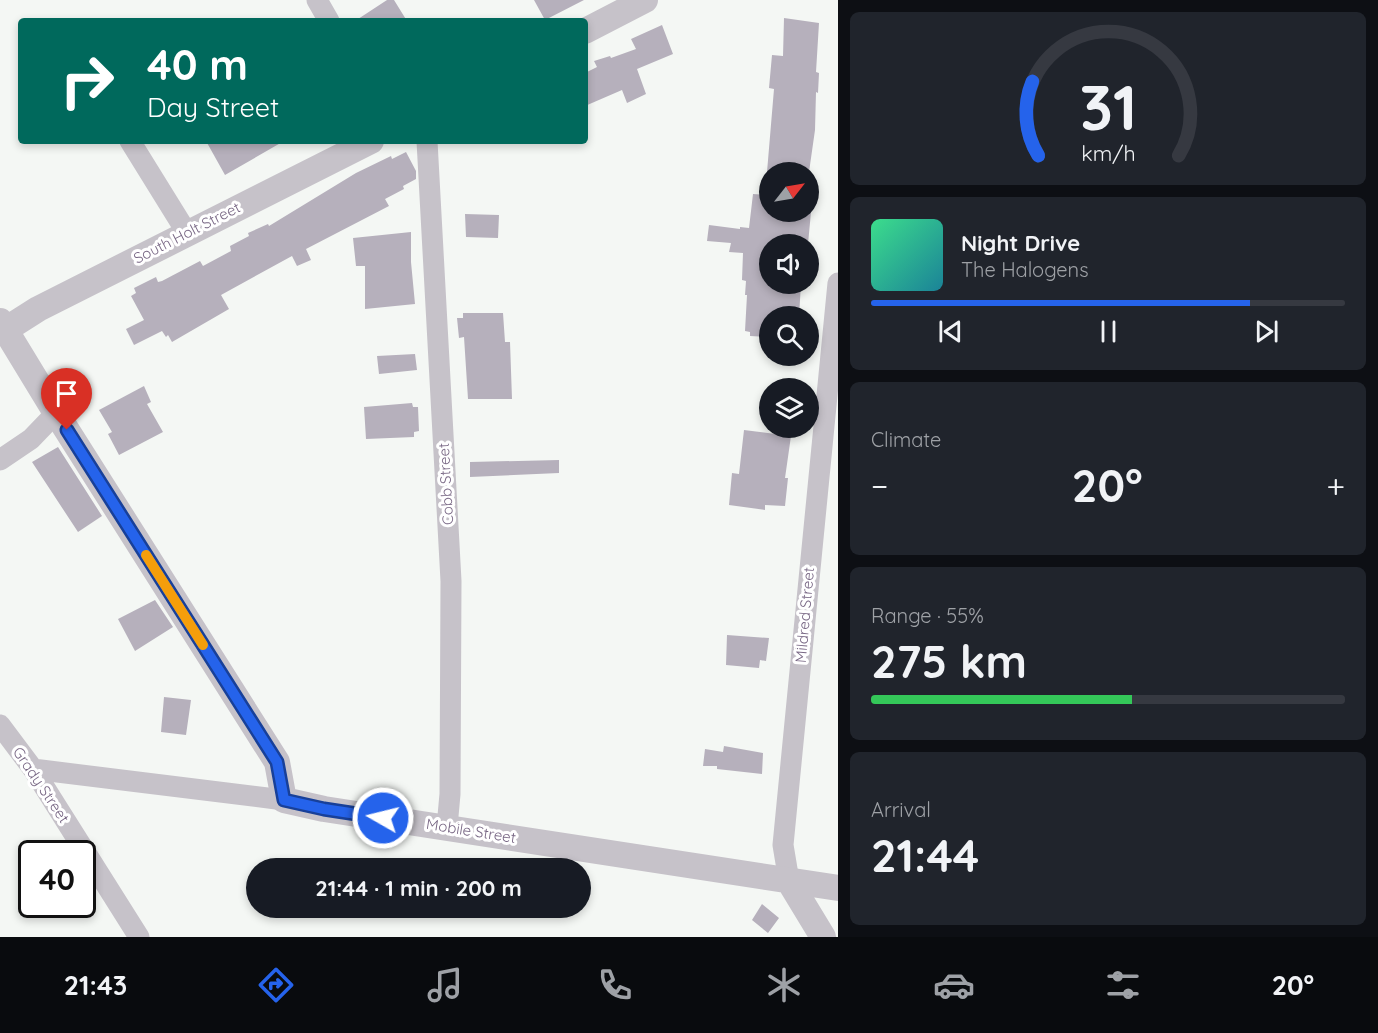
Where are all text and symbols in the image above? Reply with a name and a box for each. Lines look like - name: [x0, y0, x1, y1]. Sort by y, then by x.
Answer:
- text: 40 m: [147, 38, 248, 91]
- icon: right: [48, 42, 126, 120]
- text: 31: [1079, 68, 1137, 146]
- text: Day Street: [147, 90, 279, 124]
- text: km/h: [1081, 140, 1135, 166]
- north arrow: [759, 162, 819, 222]
- map controls: [759, 162, 819, 438]
- street label: South Holt Street: [130, 197, 243, 268]
- text: Night Drive: [961, 229, 1080, 257]
- button: sound: [759, 234, 819, 294]
- text: The Halogens: [961, 257, 1089, 282]
- button: search: [759, 306, 819, 366]
- icon: previous: [934, 315, 967, 348]
- icon: pause: [1092, 315, 1125, 348]
- icon: next: [1250, 315, 1283, 348]
- pin: [41, 368, 92, 430]
- icon: arrive: [50, 377, 83, 410]
- button: layers: [759, 378, 819, 438]
- text: Climate: [871, 427, 941, 452]
- street label: Cobb Street: [434, 443, 457, 526]
- text: 20°: [1072, 457, 1143, 513]
- text: −: [871, 465, 888, 506]
- text: +: [1326, 465, 1345, 506]
- street label: Mildred Street: [791, 566, 818, 664]
- text: Range · 55%: [871, 603, 984, 628]
- text: 275 km: [871, 633, 1027, 689]
- street label: Grady Street: [9, 743, 74, 826]
- position arrow: [351, 786, 415, 850]
- text: Arrival: [871, 797, 931, 822]
- street label: Mobile Street: [425, 814, 517, 847]
- text: 21:44: [871, 827, 979, 883]
- speed limit sign: 40: [18, 840, 96, 918]
- text: 21:44 · 1 min · 200 m: [315, 874, 522, 902]
- icon: directions: [255, 964, 297, 1006]
- icon: music: [424, 964, 466, 1006]
- icon: phone: [594, 964, 636, 1006]
- icon: climate: [763, 964, 805, 1006]
- icon: car: [933, 964, 975, 1006]
- icon: filters: [1102, 964, 1144, 1006]
- text: 21:43: [64, 968, 127, 1002]
- text: 20°: [1272, 968, 1314, 1002]

